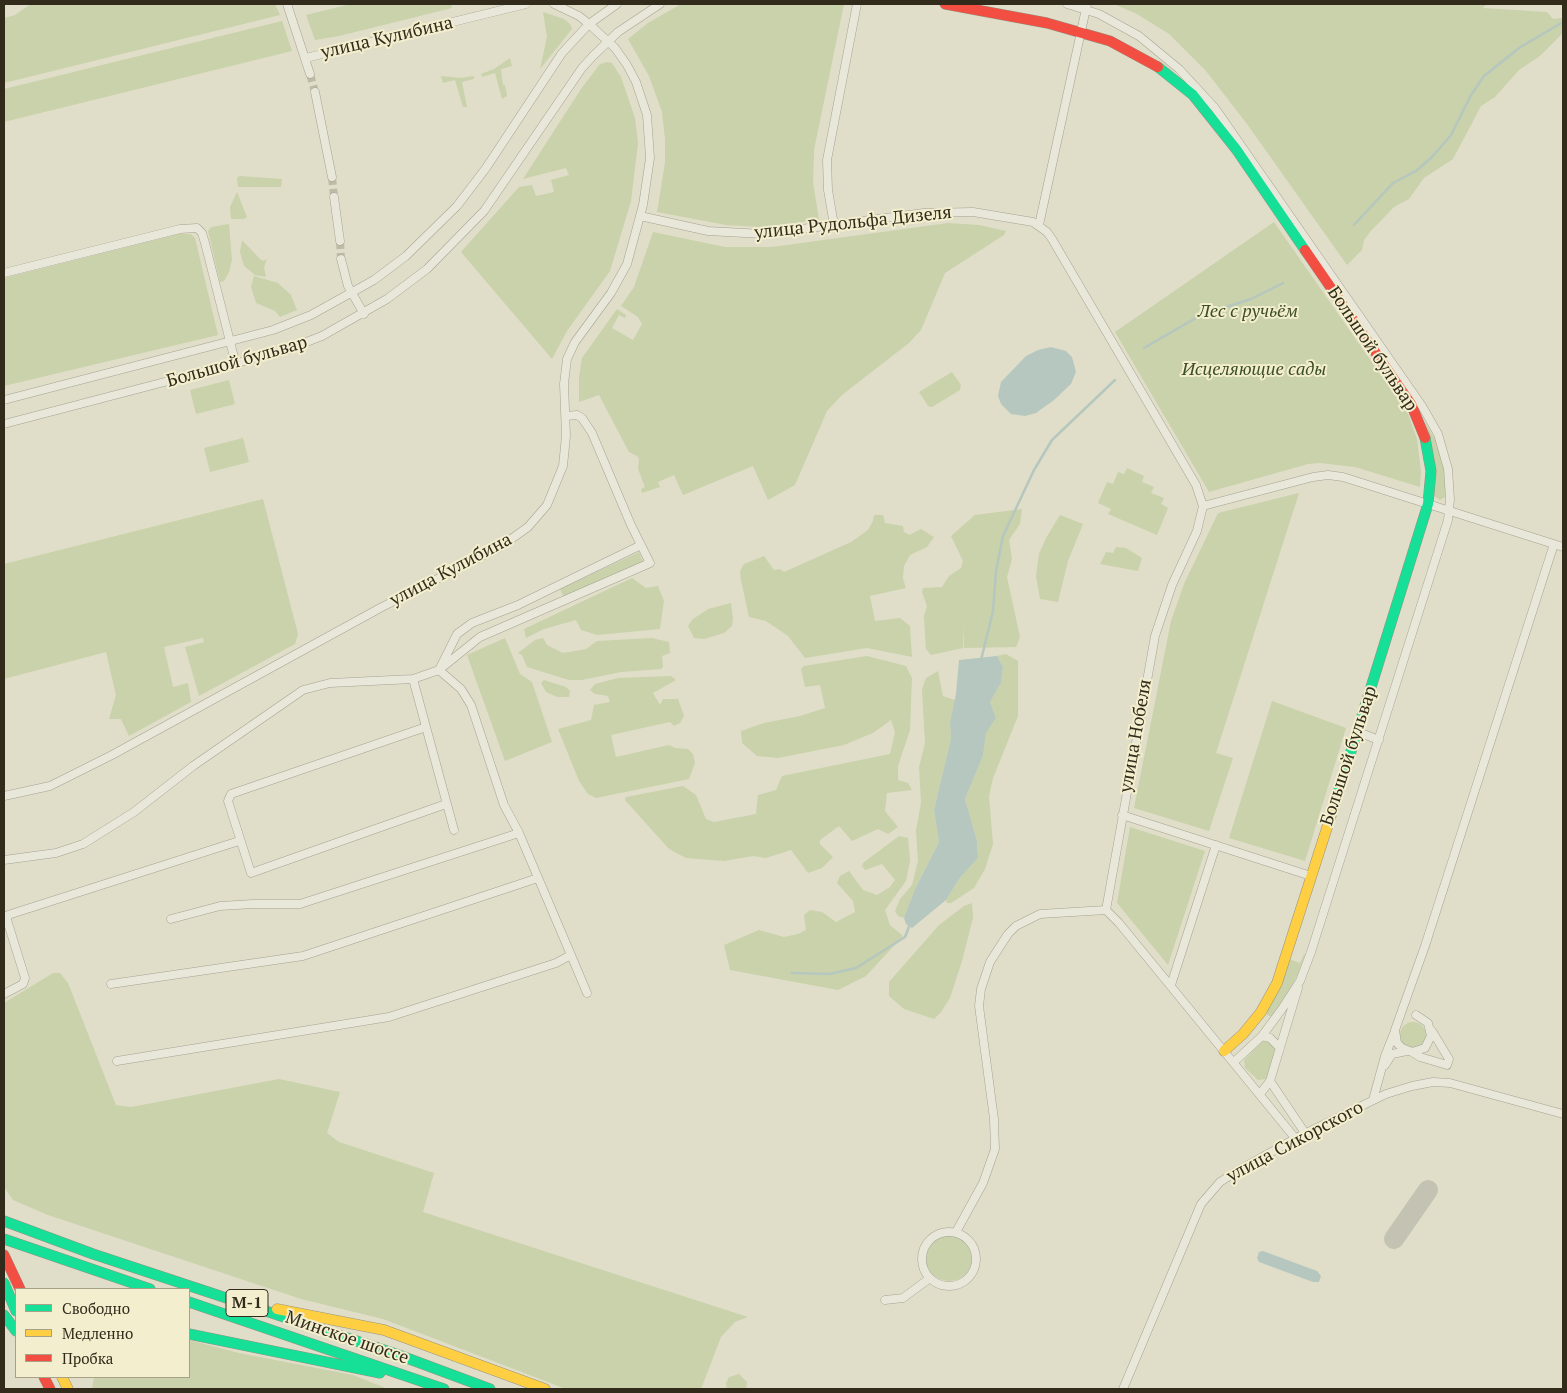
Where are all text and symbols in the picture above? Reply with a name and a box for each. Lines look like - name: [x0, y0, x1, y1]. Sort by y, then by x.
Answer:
- street label: улица Кулибина: [319, 12, 455, 64]
- street label: улица Рудольфа Дизеля: [753, 202, 953, 244]
- street label: Большой бульвар: [1322, 283, 1422, 415]
- park label: Лес с ручьём: [1198, 301, 1298, 323]
- street label: Большой бульвар: [164, 332, 310, 392]
- park label: Исцеляющие сады: [1182, 359, 1326, 381]
- street label: улица Кулибина: [386, 529, 516, 611]
- street label: улица Нобеля: [1115, 678, 1157, 794]
- street label: Большой бульвар: [1316, 683, 1382, 829]
- street label: улица Сикорского: [1223, 1097, 1367, 1187]
- legend: [15, 1288, 190, 1378]
- road number: М-1: [226, 1290, 268, 1316]
- text: Свободно: [62, 1298, 130, 1318]
- street label: Минское шоссе: [282, 1307, 412, 1369]
- text: Медленно: [62, 1323, 133, 1343]
- text: Пробка: [62, 1348, 113, 1368]

